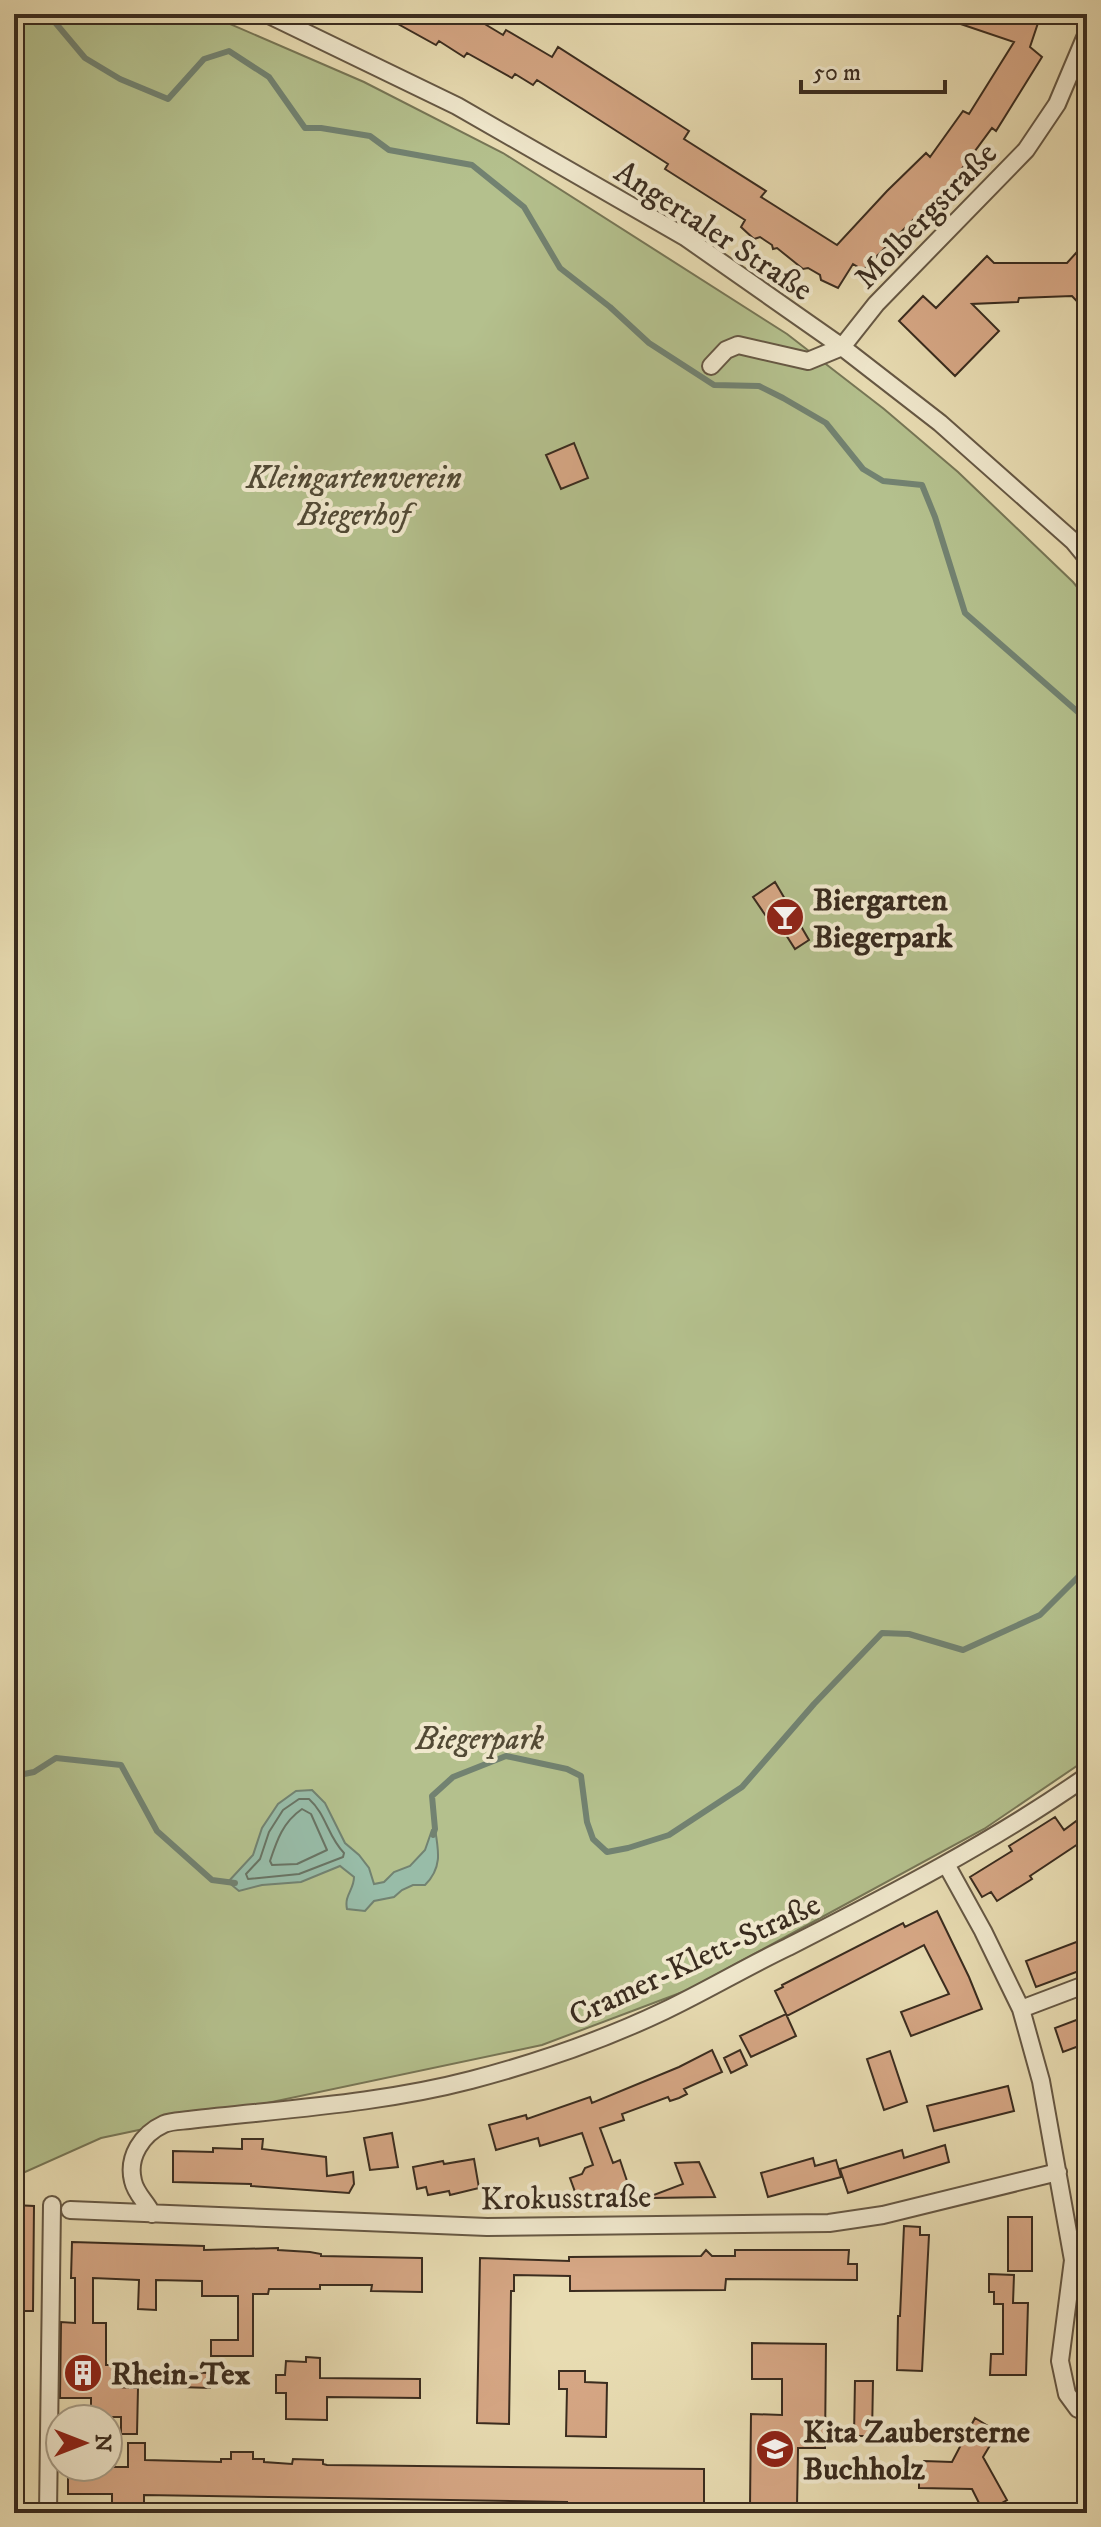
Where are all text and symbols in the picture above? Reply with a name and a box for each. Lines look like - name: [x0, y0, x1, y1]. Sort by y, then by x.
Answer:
- scale bar: [801, 44, 945, 94]
- text: 50 m: [813, 58, 861, 88]
- street label: Molbergstraße: [847, 135, 1006, 298]
- street label: Angertaler Straße: [606, 153, 820, 311]
- park label: Kleingartenverein Biegerhof: [245, 459, 462, 536]
- place label: Biergarten Biegerpark: [813, 881, 954, 958]
- bar icon: Biergarten Biegerpark: [764, 896, 806, 938]
- park label: Biegerpark: [415, 1720, 545, 1760]
- street label: Cramer-Klett-Straße: [563, 1885, 827, 2037]
- street label: Krokusstraße: [480, 2178, 652, 2220]
- building icon: Rhein-Tex: [62, 2352, 104, 2394]
- place label: Rhein-Tex: [111, 2355, 250, 2395]
- north arrow: [44, 2403, 124, 2483]
- place label: Kita Zaubersterne Buchholz: [803, 2413, 1030, 2490]
- school or university icon: Kita Zaubersterne Buchholz: [754, 2428, 796, 2470]
- text: N: [89, 2434, 116, 2452]

